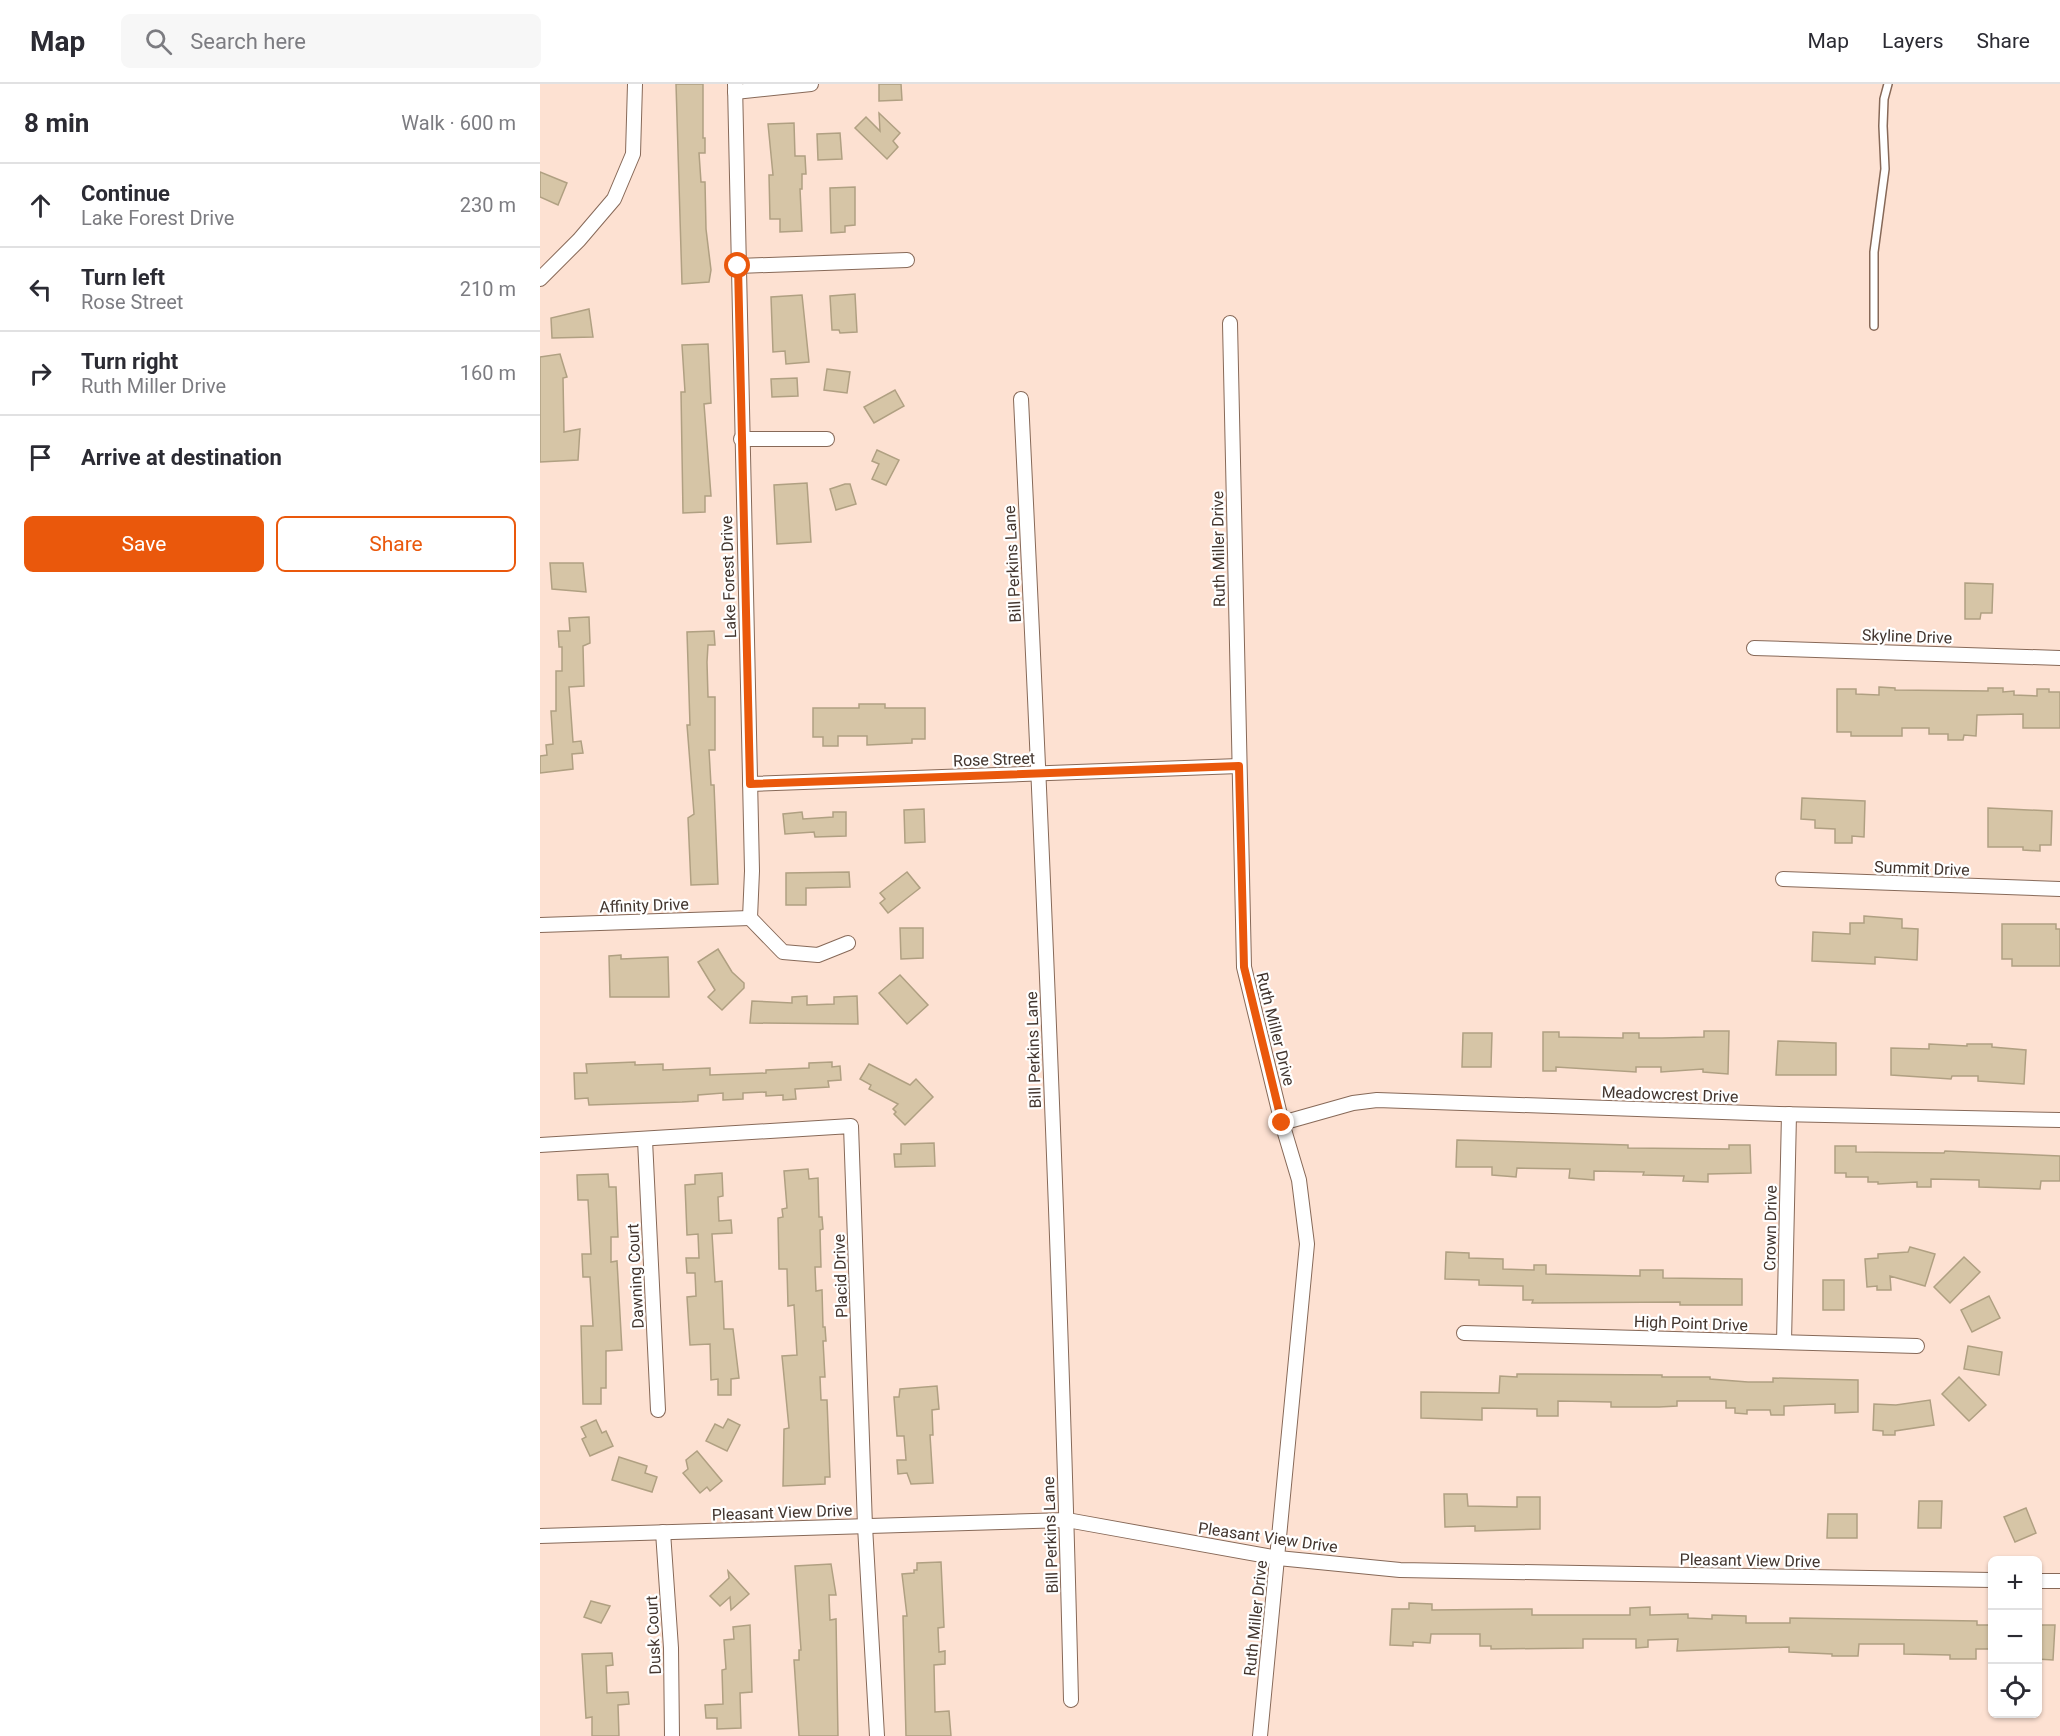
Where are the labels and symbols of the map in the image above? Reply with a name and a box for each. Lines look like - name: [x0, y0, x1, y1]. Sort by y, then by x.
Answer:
- route start: [724, 252, 750, 278]
- street label: Ruth Miller Drive: [1208, 491, 1229, 607]
- street label: Bill Perkins Lane: [1000, 505, 1025, 623]
- street label: Lake Forest Drive: [717, 515, 740, 639]
- street label: Skyline Drive: [1862, 625, 1952, 648]
- street label: Rose Street: [953, 749, 1035, 770]
- street label: Summit Drive: [1874, 857, 1970, 880]
- street label: Affinity Drive: [599, 894, 689, 917]
- street label: Ruth Miller Drive: [1252, 970, 1299, 1088]
- street label: Bill Perkins Lane: [1022, 991, 1045, 1109]
- street label: Meadowcrest Drive: [1601, 1083, 1739, 1106]
- route end: [1268, 1109, 1294, 1135]
- street label: Crown Drive: [1760, 1185, 1781, 1271]
- street label: Dawning Court: [623, 1223, 648, 1329]
- street label: Placid Drive: [830, 1234, 851, 1318]
- street label: High Point Drive: [1634, 1312, 1748, 1335]
- street label: Bill Perkins Lane: [1039, 1476, 1062, 1594]
- street label: Pleasant View Drive: [711, 1501, 853, 1524]
- street label: Pleasant View Drive: [1197, 1518, 1339, 1557]
- street label: Pleasant View Drive: [1680, 1550, 1820, 1571]
- street label: Ruth Miller Drive: [1240, 1559, 1271, 1677]
- street label: Dusk Court: [642, 1595, 665, 1675]

